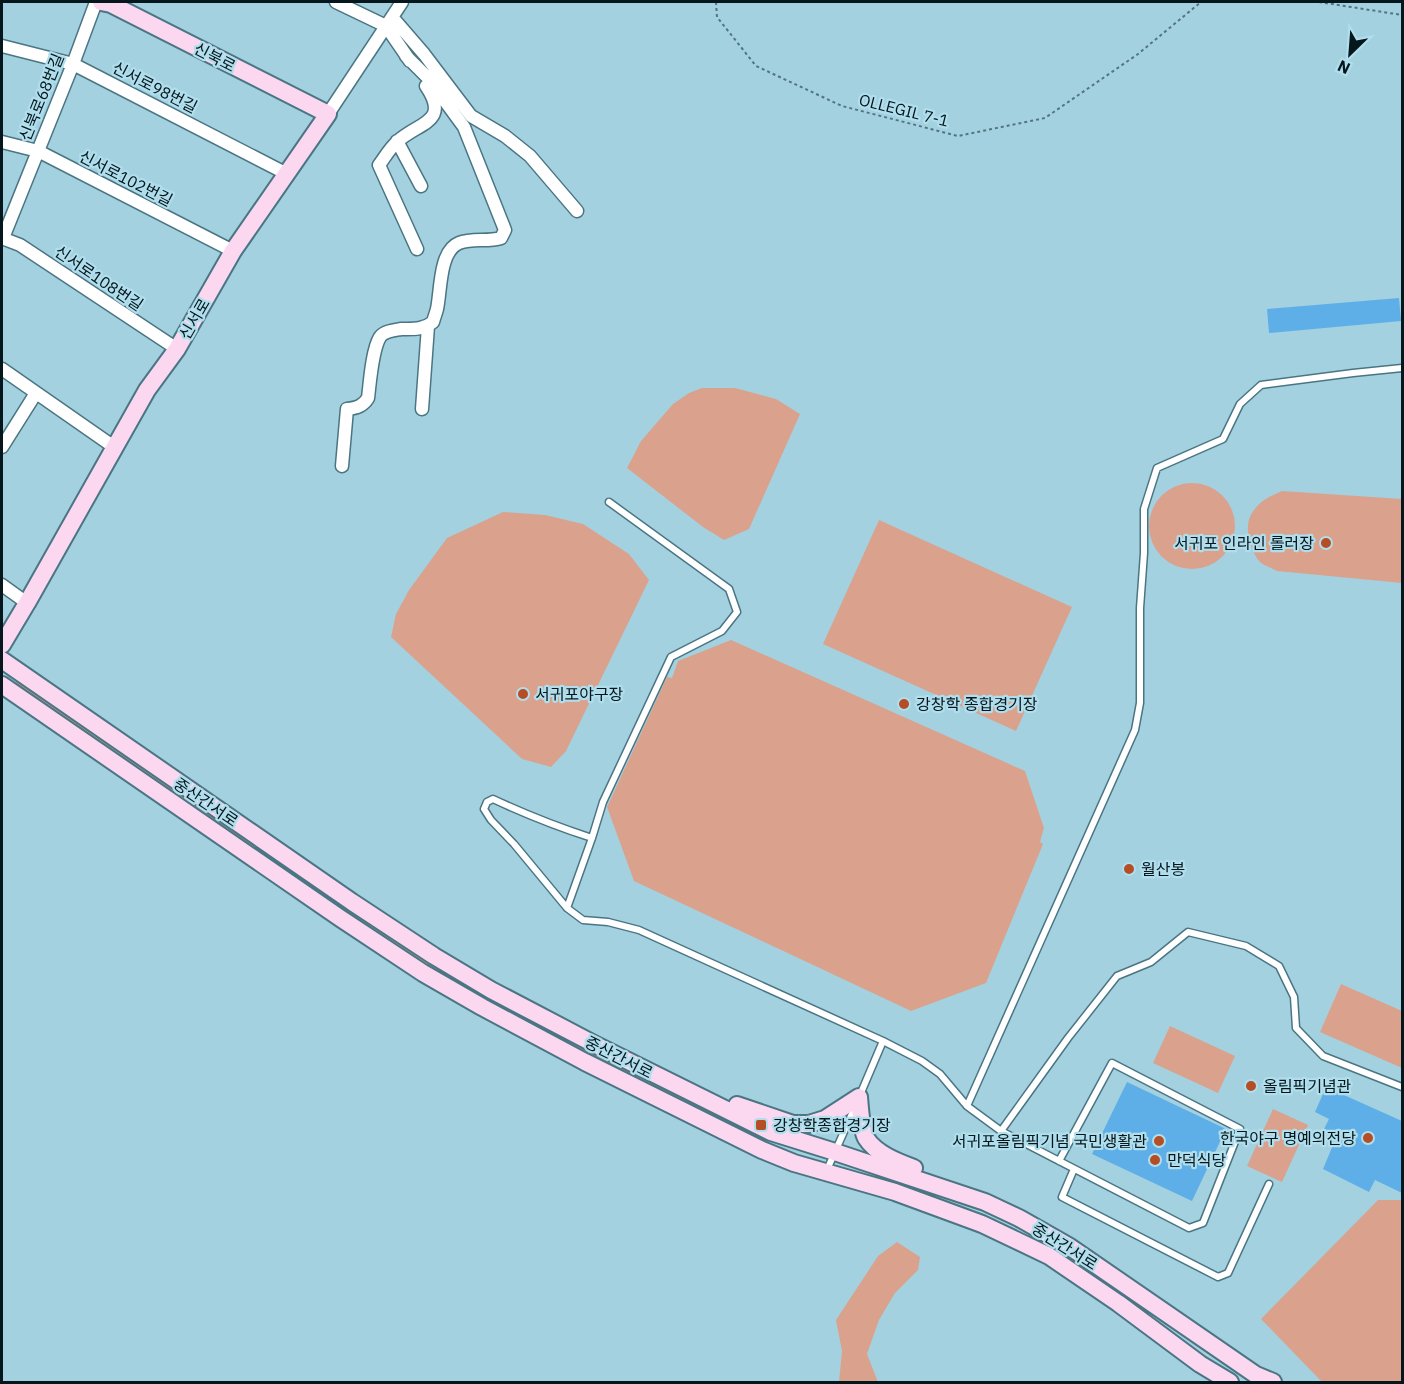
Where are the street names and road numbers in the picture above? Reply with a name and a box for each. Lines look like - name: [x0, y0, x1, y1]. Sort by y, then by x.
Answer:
- street label: 신북로: [191, 38, 239, 76]
- street label: 신북로68번길: [14, 50, 68, 144]
- street label: 신서로98번길: [109, 57, 201, 117]
- street label: OLLEGIL 7-1: [857, 89, 951, 131]
- street label: 신서로102번길: [76, 146, 176, 210]
- street label: 신서로108번길: [51, 241, 147, 315]
- street label: 신서로: [174, 295, 214, 343]
- street label: 중산간서로: [170, 773, 242, 831]
- street label: 중산간서로: [582, 1031, 657, 1083]
- street label: 중산간서로: [1028, 1218, 1102, 1274]

